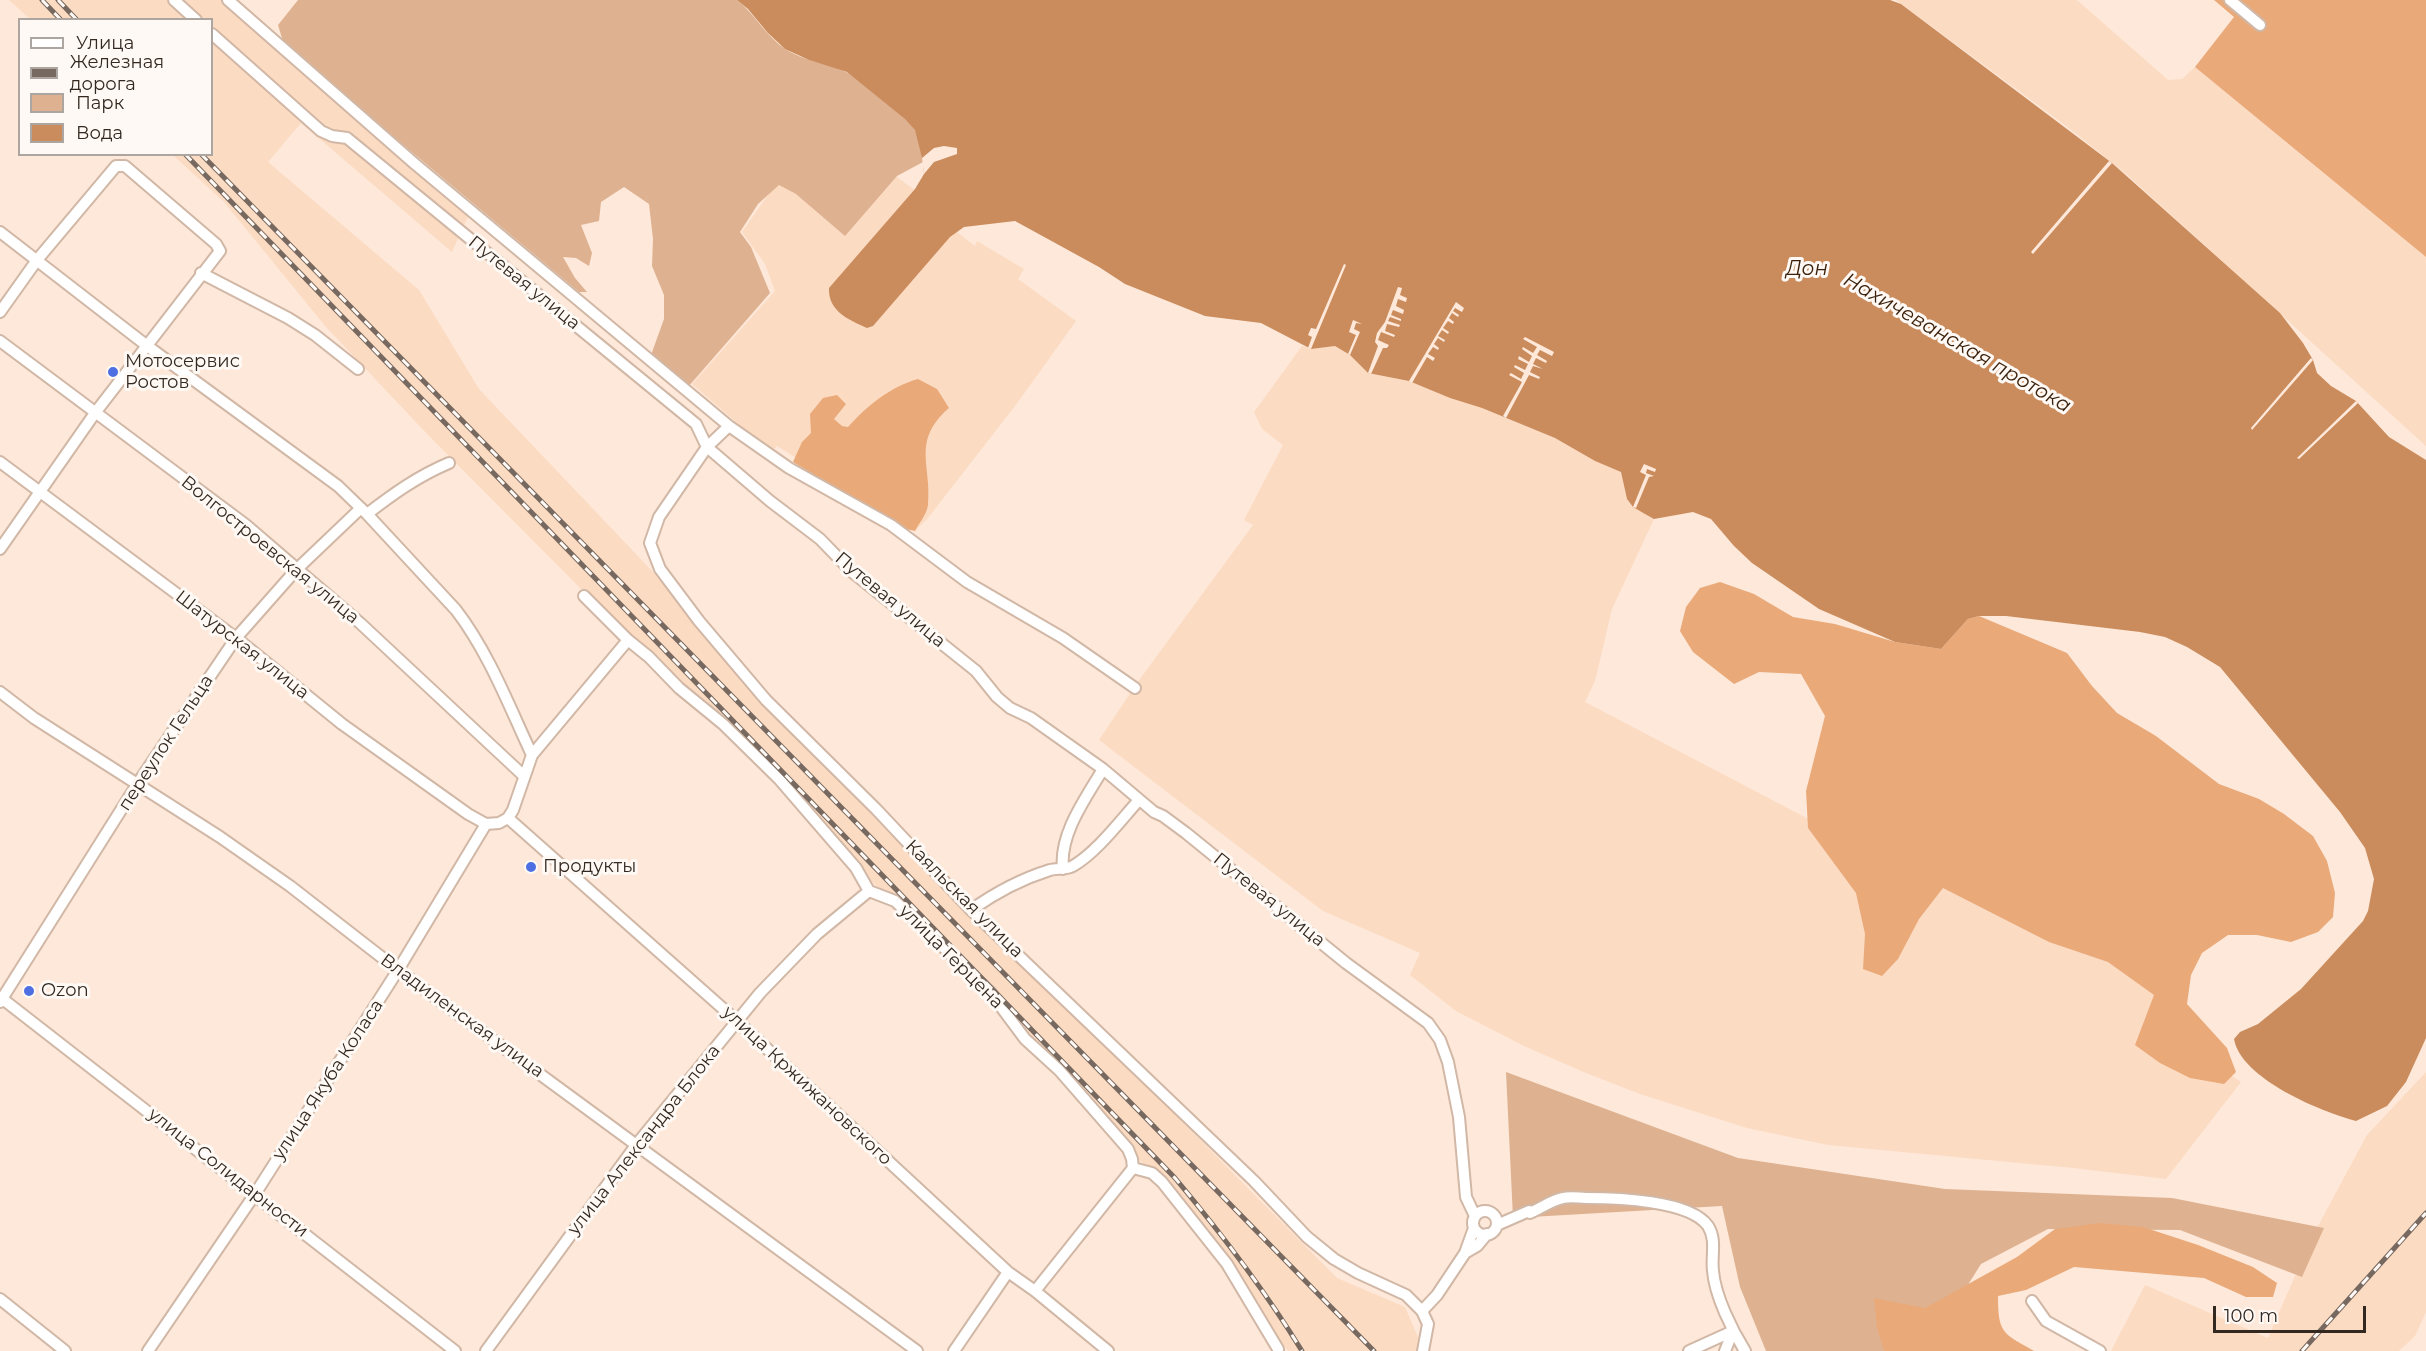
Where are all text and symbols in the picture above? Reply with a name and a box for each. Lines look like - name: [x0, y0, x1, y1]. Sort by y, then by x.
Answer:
- legend: [18, 18, 213, 156]
- text: Улица: [76, 32, 134, 54]
- text: Железная дорога: [70, 51, 164, 95]
- text: Парк: [76, 92, 124, 114]
- text: Вода: [76, 122, 123, 144]
- street label: Путевая улица: [464, 231, 584, 335]
- water label: Дон: [1786, 257, 1828, 281]
- water label: Нахичеванская протока: [1839, 268, 2075, 418]
- place label: Мотосервис Ростов: [125, 351, 240, 394]
- marker: Мотосервис Ростов: [106, 365, 120, 379]
- street label: Волгостроевская улица: [177, 471, 363, 629]
- street label: Путевая улица: [830, 548, 950, 652]
- street label: Шатурская улица: [171, 586, 313, 704]
- street label: переулок Гельца: [114, 671, 218, 815]
- street label: Каяльская улица: [901, 836, 1027, 962]
- street label: Путевая улица: [1209, 848, 1329, 952]
- place label: Продукты: [543, 856, 636, 878]
- marker: Продукты: [524, 860, 538, 874]
- street label: улица Герцена: [894, 900, 1008, 1014]
- street label: Владиленская улица: [376, 949, 548, 1083]
- place label: Ozon: [41, 980, 89, 1002]
- marker: Ozon: [22, 984, 36, 998]
- street label: улица Якуба Коласа: [268, 996, 388, 1164]
- street label: улица Кржижановского: [718, 1002, 896, 1170]
- street label: улица Александра Блока: [563, 1041, 725, 1239]
- street label: улица Солидарности: [144, 1104, 312, 1242]
- scale bar: [2216, 1294, 2369, 1332]
- text: 100 m: [2224, 1305, 2278, 1327]

